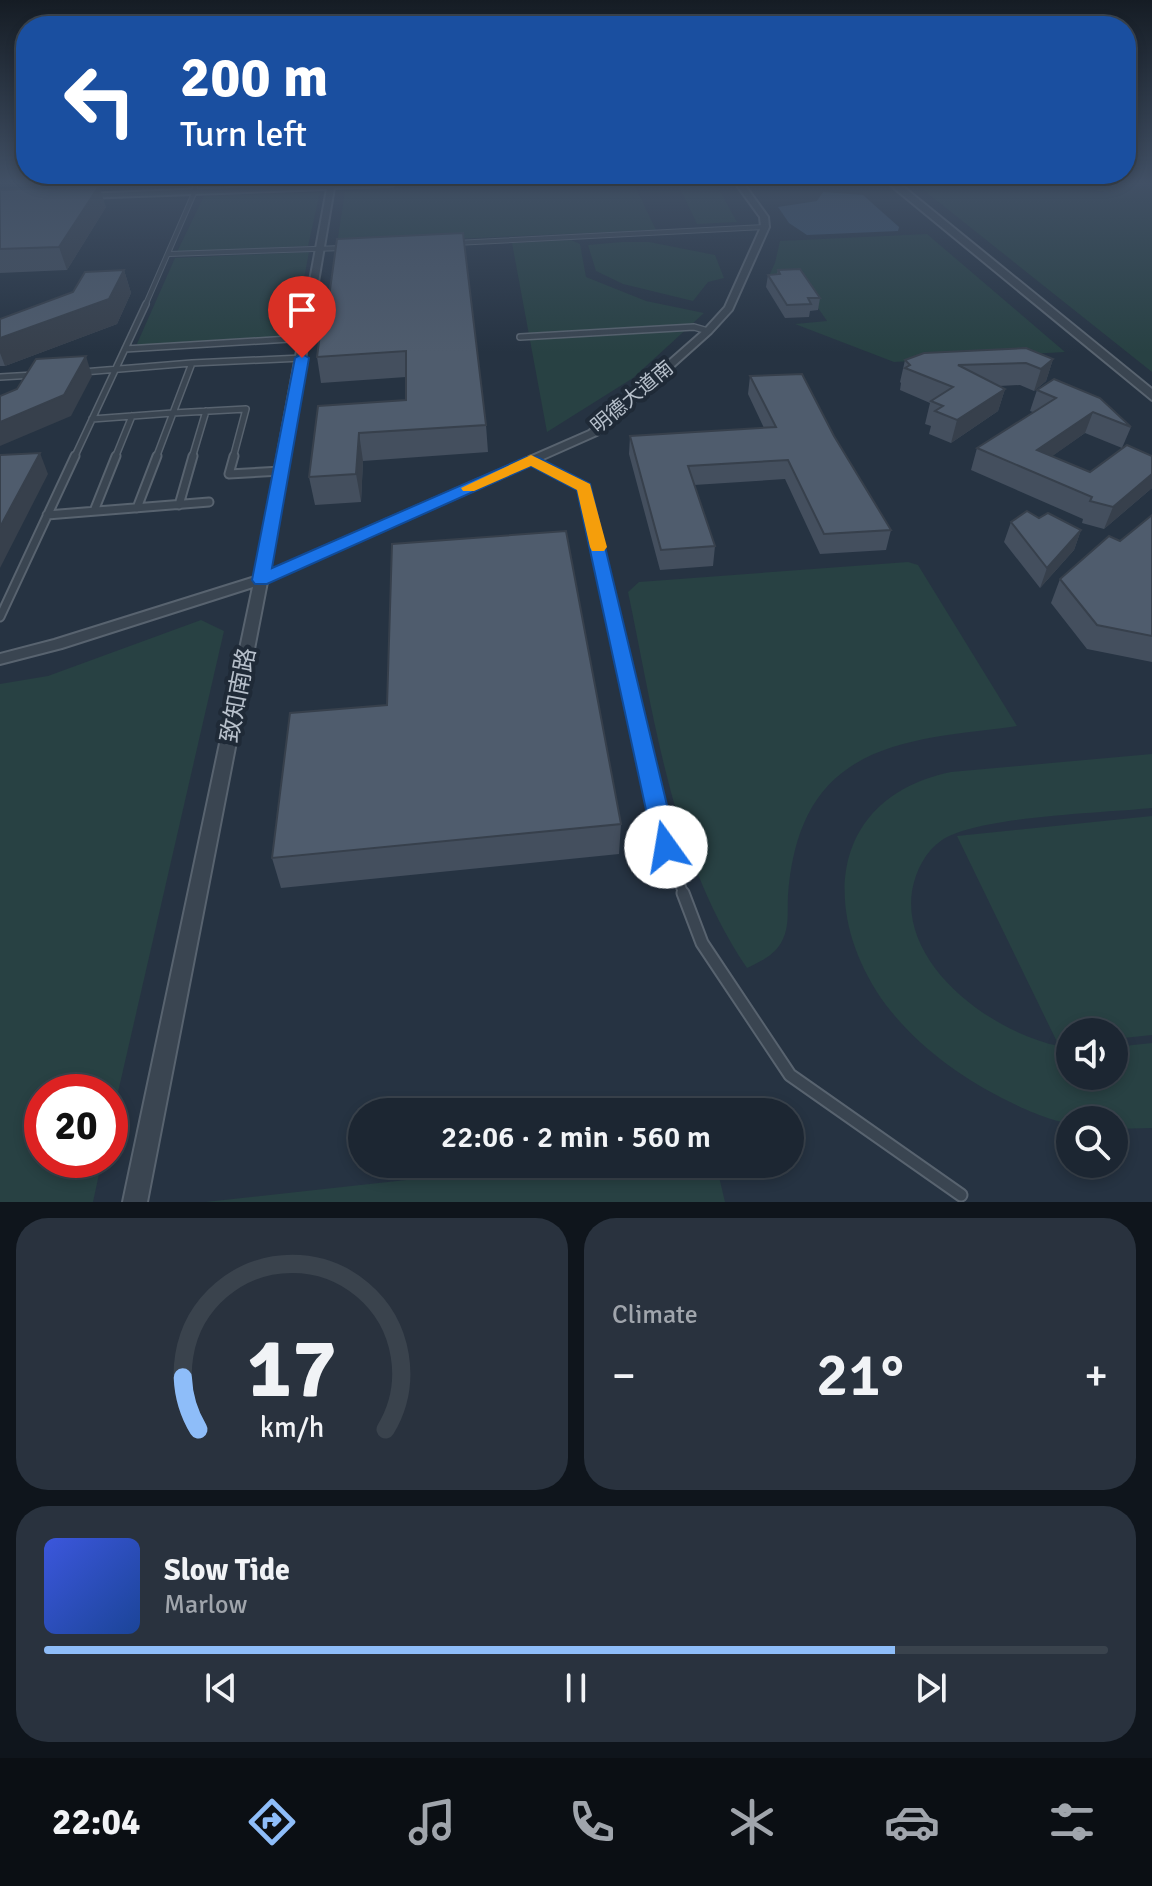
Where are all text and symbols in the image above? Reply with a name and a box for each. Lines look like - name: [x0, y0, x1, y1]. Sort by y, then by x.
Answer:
- text: 200 m: [180, 43, 328, 112]
- icon: left: [48, 48, 152, 152]
- text: Turn left: [180, 112, 307, 157]
- pin: [268, 276, 336, 358]
- icon: arrive: [280, 288, 324, 332]
- street label: 明德大道南: [586, 355, 678, 439]
- street label: 致知南路: [214, 645, 262, 745]
- position arrow: [624, 805, 708, 889]
- map controls: [1056, 1018, 1128, 1178]
- button: sound: [1056, 1018, 1128, 1090]
- speed limit sign: 20: [24, 1074, 128, 1178]
- button: search: [1056, 1106, 1128, 1178]
- text: 22:06 · 2 min · 560 m: [441, 1119, 711, 1156]
- text: Climate: [612, 1299, 698, 1331]
- text: 17: [247, 1318, 337, 1420]
- text: 21°: [816, 1339, 904, 1413]
- text: −: [612, 1349, 636, 1403]
- text: +: [1084, 1349, 1108, 1403]
- text: km/h: [260, 1410, 324, 1445]
- text: Slow Tide: [164, 1552, 290, 1589]
- text: Marlow: [164, 1589, 247, 1621]
- icon: previous: [199, 1666, 243, 1710]
- icon: pause: [554, 1666, 598, 1710]
- icon: next: [909, 1666, 953, 1710]
- icon: directions: [244, 1794, 300, 1850]
- icon: music: [404, 1794, 460, 1850]
- icon: phone: [564, 1794, 620, 1850]
- icon: climate: [724, 1794, 780, 1850]
- icon: car: [884, 1794, 940, 1850]
- icon: filters: [1044, 1794, 1100, 1850]
- text: 22:04: [52, 1800, 140, 1845]

